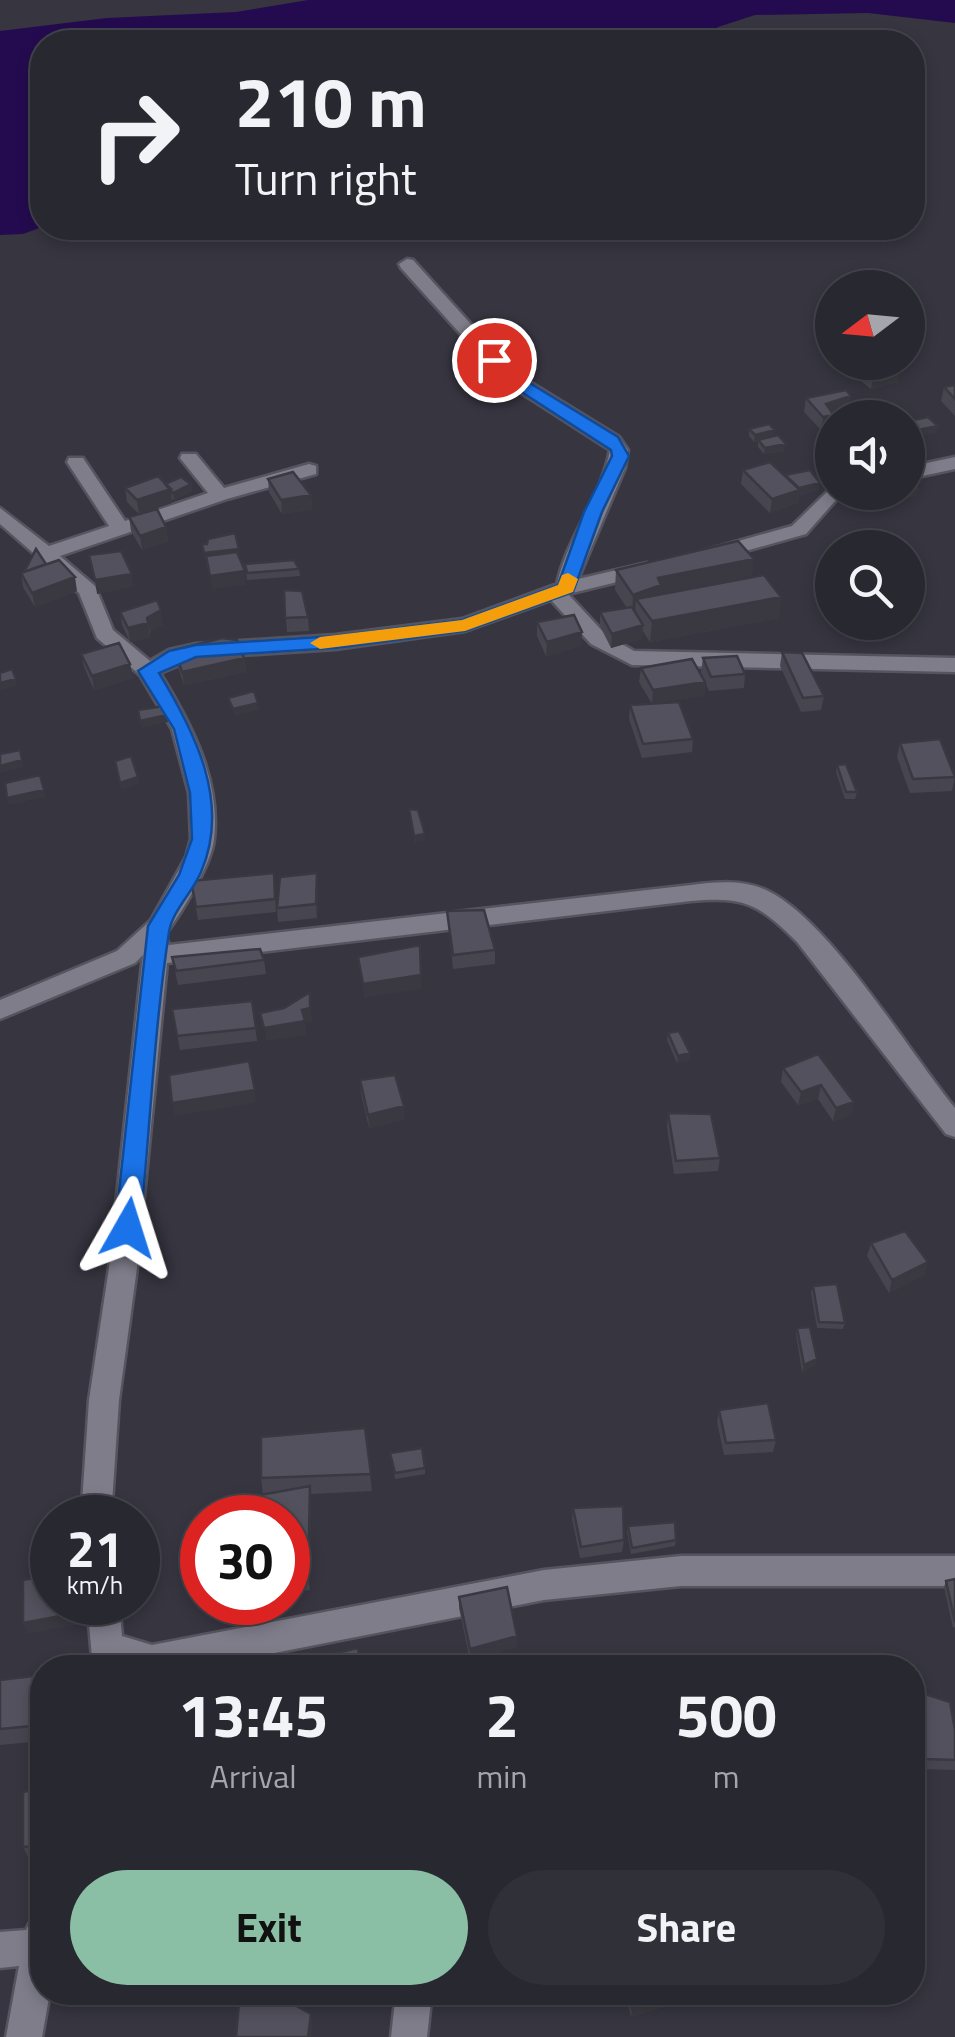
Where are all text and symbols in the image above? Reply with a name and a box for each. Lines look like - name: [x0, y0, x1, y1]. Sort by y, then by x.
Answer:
- text: 210 m: [235, 48, 427, 154]
- icon: right: [70, 70, 200, 200]
- text: Turn right: [235, 144, 417, 212]
- north arrow: [815, 270, 925, 380]
- map controls: [815, 270, 925, 640]
- pin: [452, 318, 537, 403]
- icon: arrive: [467, 333, 522, 388]
- button: sound: [815, 400, 925, 510]
- button: search: [815, 530, 925, 640]
- position arrow: [76, 1176, 180, 1280]
- speed limit sign: 30: [180, 1495, 310, 1625]
- text: 21: [67, 1510, 123, 1586]
- text: km/h: [67, 1566, 123, 1604]
- text: 13:45: [178, 1669, 328, 1760]
- text: 2: [485, 1669, 519, 1760]
- text: 500: [676, 1669, 777, 1760]
- text: Arrival: [210, 1752, 297, 1800]
- text: min: [476, 1752, 527, 1800]
- text: m: [713, 1752, 740, 1800]
- button: Exit: [70, 1870, 468, 1985]
- button: Share: [488, 1870, 885, 1985]

